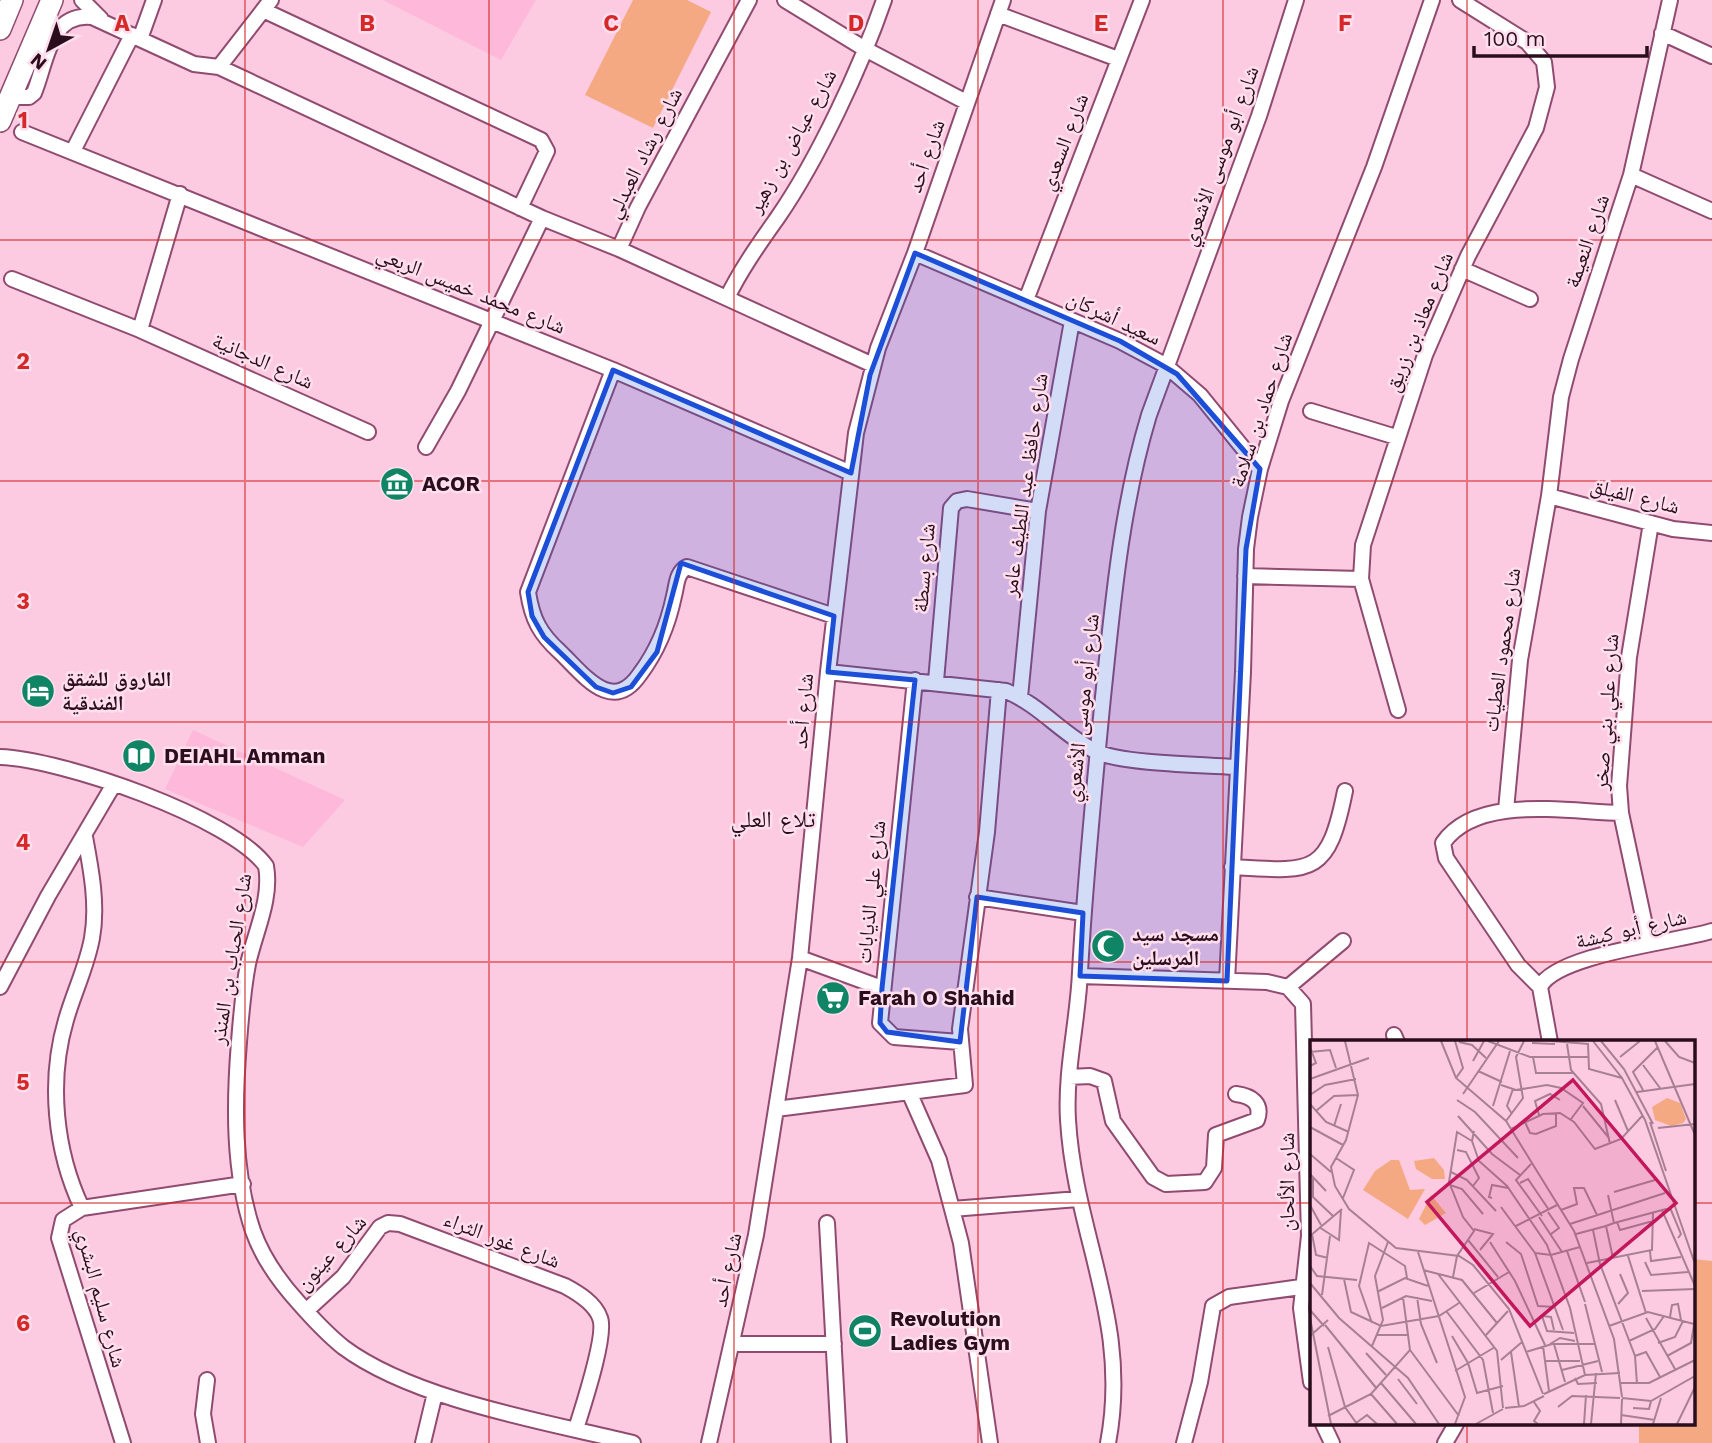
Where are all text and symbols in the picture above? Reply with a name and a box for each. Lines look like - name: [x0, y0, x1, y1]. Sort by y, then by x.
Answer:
- text: A: [114, 10, 130, 37]
- text: B: [359, 10, 375, 37]
- text: C: [603, 10, 619, 37]
- text: D: [848, 10, 864, 37]
- text: E: [1094, 10, 1108, 37]
- text: F: [1338, 10, 1352, 37]
- north arrow: [14, 14, 84, 84]
- scale bar: [1474, 14, 1647, 58]
- text: 100 m: [1484, 26, 1546, 51]
- text: N: [26, 48, 51, 75]
- street label: شارع أبو موسى الأشعري: [1175, 63, 1268, 251]
- street label: شارع عياض بن زهير: [741, 64, 842, 218]
- street label: شارع رشاد العبدلي: [600, 83, 691, 224]
- street label: شارع السعدي: [1034, 90, 1098, 196]
- text: 1: [18, 107, 28, 134]
- street label: شارع أحد: [901, 116, 951, 196]
- street label: شارع النعيمة: [1559, 191, 1615, 291]
- street label: شارع محمد خميس الربعي: [372, 240, 569, 343]
- street label: شارع معاذ بن زريق: [1379, 248, 1459, 396]
- street label: سعيد أشركان: [1063, 285, 1165, 350]
- street label: شارع الدجانية: [208, 327, 318, 395]
- street label: شارع حماد بن سلامة: [1224, 329, 1298, 491]
- text: 2: [16, 348, 30, 375]
- street label: شارع حافظ عبد اللطيف عامر: [996, 372, 1054, 599]
- museum icon: ACOR: [378, 465, 416, 503]
- place label: ACOR: [422, 471, 480, 496]
- street label: شارع الفيلق: [1588, 472, 1682, 520]
- street label: شارع بسطة: [907, 522, 941, 614]
- street label: شارع محمود العطيات: [1478, 566, 1526, 734]
- text: 3: [16, 588, 30, 615]
- street label: شارع أبو موسى الأشعري: [1059, 612, 1108, 804]
- street label: شارع علي بني صخر: [1587, 633, 1628, 792]
- place label: الفاروق للشقق الفندقية: [62, 666, 172, 715]
- hotel icon: الفاروق للشقق الفندقية: [19, 672, 57, 710]
- street label: شارع أحد: [787, 672, 819, 750]
- library icon: DEIAHL Amman: [120, 737, 158, 775]
- place label: DEIAHL Amman: [164, 743, 325, 768]
- district label: تلاع العلي: [731, 806, 816, 838]
- street label: شارع علي الذيابات: [851, 819, 895, 965]
- text: 4: [16, 829, 31, 856]
- street label: شارع الحباب بن المنذر: [204, 872, 257, 1047]
- street label: شارع أبو كبشة: [1573, 904, 1689, 954]
- place label: مسجد سيد المرسلين: [1132, 921, 1219, 971]
- mosque icon: مسجد سيد المرسلين: [1089, 927, 1127, 965]
- supermarket icon: Farah O Shahid: [814, 979, 852, 1017]
- place label: Farah O Shahid: [858, 985, 1015, 1010]
- inset map: [1310, 1040, 1694, 1426]
- text: 5: [16, 1069, 30, 1096]
- street label: شارع الألحان: [1274, 1132, 1300, 1232]
- street label: شارع غور الثراء: [440, 1206, 564, 1274]
- street label: شارع عينون: [290, 1210, 372, 1296]
- street label: شارع سليم البشري: [67, 1226, 132, 1371]
- street label: شارع أحد: [706, 1230, 748, 1310]
- place label: Revolution Ladies Gym: [890, 1306, 1010, 1355]
- text: 6: [16, 1310, 30, 1337]
- sports icon: Revolution Ladies Gym: [846, 1312, 884, 1350]

